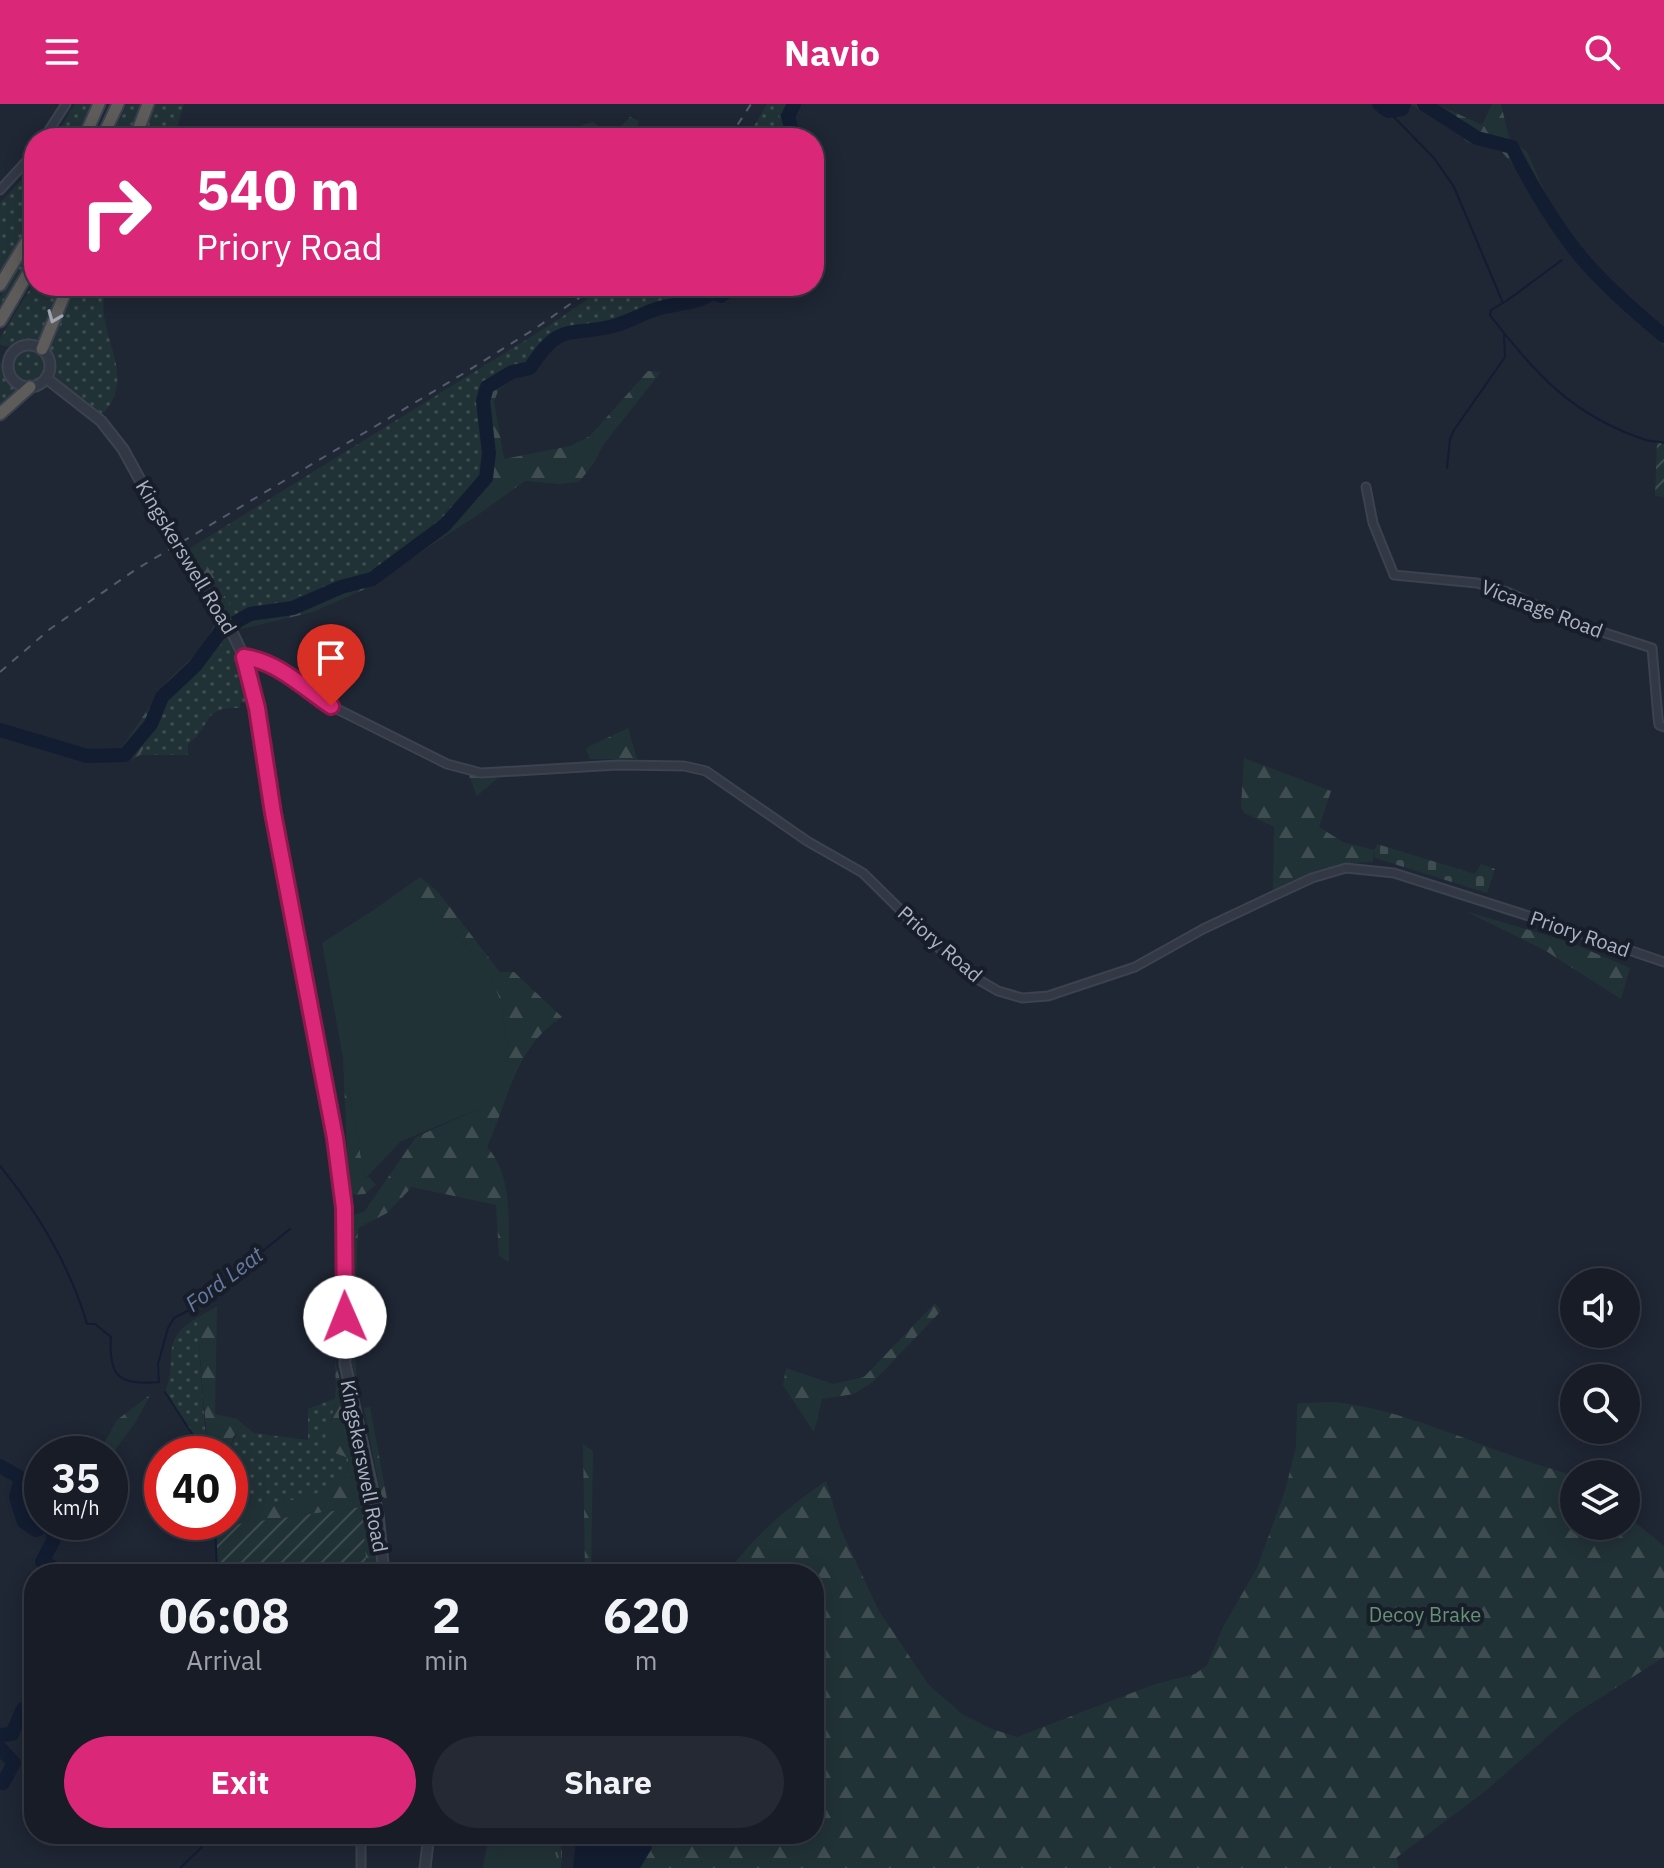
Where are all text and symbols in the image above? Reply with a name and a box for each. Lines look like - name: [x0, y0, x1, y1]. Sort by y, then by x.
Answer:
- text: Navio: [784, 29, 880, 76]
- icon: menu: [40, 30, 84, 74]
- icon: search: [1580, 30, 1624, 74]
- text: 540 m: [196, 153, 360, 225]
- icon: right: [64, 160, 168, 264]
- text: Priory Road: [196, 223, 383, 270]
- one-way arrow: [48, 309, 64, 323]
- street label: Kingskerswell Road: [130, 475, 243, 639]
- street label: Vicarage Road: [1478, 573, 1607, 644]
- pin: [297, 624, 365, 706]
- icon: arrive: [309, 636, 353, 680]
- street label: Priory Road: [892, 899, 988, 988]
- street label: Priory Road: [1527, 904, 1634, 963]
- water label: Ford Leat: [179, 1239, 269, 1317]
- map controls: [1560, 1268, 1640, 1540]
- button: sound: [1560, 1268, 1640, 1348]
- position arrow: [303, 1275, 387, 1359]
- button: search: [1560, 1364, 1640, 1444]
- street label: Kingskerswell Road: [335, 1377, 394, 1554]
- speed limit sign: 40: [144, 1436, 248, 1540]
- text: 35: [52, 1452, 100, 1504]
- button: layers: [1560, 1460, 1640, 1540]
- text: km/h: [52, 1494, 100, 1521]
- text: 06:08: [159, 1584, 290, 1646]
- text: 2: [432, 1584, 461, 1646]
- text: 620: [603, 1584, 689, 1646]
- park label: Decoy Brake: [1369, 1601, 1481, 1628]
- text: Arrival: [186, 1643, 262, 1677]
- text: min: [424, 1643, 468, 1677]
- text: m: [635, 1643, 657, 1677]
- button: Exit: [64, 1736, 416, 1828]
- button: Share: [432, 1736, 784, 1828]

